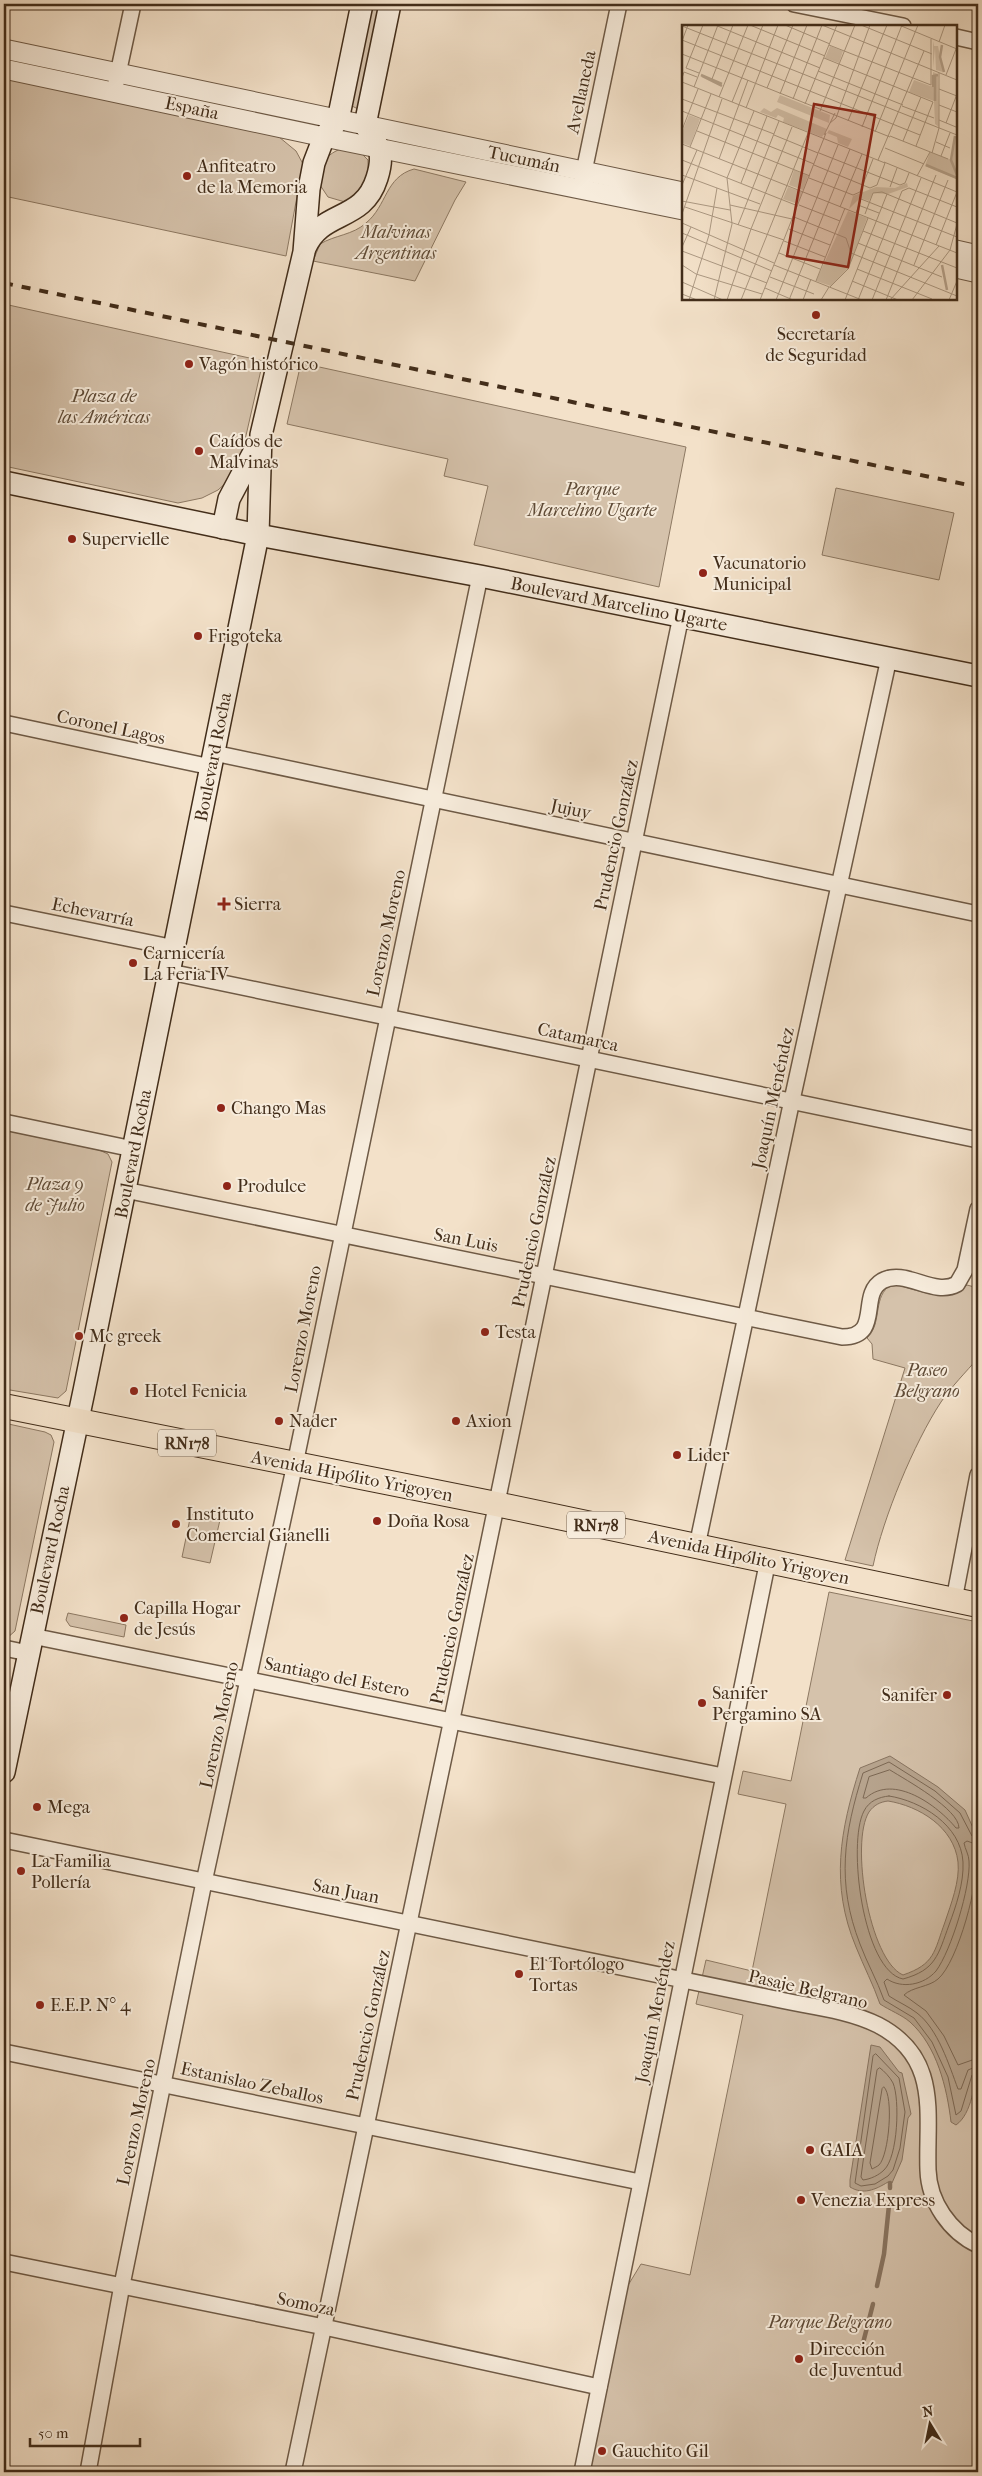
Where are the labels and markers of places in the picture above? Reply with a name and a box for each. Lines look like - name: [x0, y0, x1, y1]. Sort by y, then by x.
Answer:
- place label: Anfiteatro de la Memoria: [196, 156, 308, 198]
- marker: Anfiteatro de la Memoria: [181, 170, 193, 182]
- marker: Secretaría de Seguridad: [810, 309, 822, 321]
- place label: Secretaría de Seguridad: [765, 324, 867, 366]
- place label: Vagón histórico: [198, 354, 318, 375]
- marker: Vagón histórico: [183, 358, 195, 370]
- place label: Caídos de Malvinas: [209, 431, 283, 473]
- marker: Caídos de Malvinas: [193, 445, 205, 457]
- place label: Supervielle: [82, 529, 170, 550]
- marker: Supervielle: [66, 533, 78, 545]
- place label: Vacunatorio Municipal: [712, 553, 806, 595]
- marker: Vacunatorio Municipal: [697, 567, 709, 579]
- place label: Frigoteka: [208, 626, 283, 647]
- marker: Frigoteka: [192, 630, 204, 642]
- place label: Sierra: [234, 894, 282, 915]
- marker: Sierra: [218, 898, 230, 910]
- place label: Carnicería La Feria IV: [143, 943, 230, 985]
- marker: Carnicería La Feria IV: [127, 957, 139, 969]
- place label: Chango Mas: [231, 1098, 326, 1119]
- marker: Chango Mas: [215, 1102, 227, 1114]
- place label: Produlce: [237, 1176, 306, 1197]
- marker: Produlce: [221, 1180, 233, 1192]
- place label: Testa: [495, 1322, 537, 1343]
- place label: Mc greek: [89, 1326, 162, 1347]
- marker: Testa: [479, 1326, 491, 1338]
- marker: Mc greek: [73, 1330, 85, 1342]
- place label: Hotel Fenicia: [144, 1381, 248, 1402]
- marker: Hotel Fenicia: [128, 1385, 140, 1397]
- place label: Nader: [289, 1411, 337, 1432]
- place label: Axion: [465, 1411, 512, 1432]
- marker: Nader: [273, 1415, 285, 1427]
- marker: Axion: [450, 1415, 462, 1427]
- place label: Lider: [687, 1445, 730, 1466]
- marker: Lider: [671, 1449, 683, 1461]
- place label: Instituto Comercial Gianelli: [186, 1504, 331, 1546]
- place label: Doña Rosa: [387, 1511, 470, 1532]
- marker: Doña Rosa: [371, 1515, 383, 1527]
- marker: Instituto Comercial Gianelli: [170, 1518, 182, 1530]
- place label: Capilla Hogar de Jesús: [134, 1598, 241, 1640]
- marker: Capilla Hogar de Jesús: [118, 1612, 130, 1624]
- place label: Sanifer Pergamino SA: [712, 1683, 822, 1725]
- place label: Sanifer: [881, 1685, 937, 1706]
- marker: Sanifer: [941, 1689, 953, 1701]
- marker: Sanifer Pergamino SA: [696, 1697, 708, 1709]
- place label: Mega: [47, 1797, 91, 1818]
- marker: Mega: [31, 1801, 43, 1813]
- place label: La Familia Pollería: [31, 1851, 112, 1893]
- marker: La Familia Pollería: [15, 1865, 27, 1877]
- place label: El Tortólogo Tortas: [529, 1954, 624, 1996]
- marker: El Tortólogo Tortas: [513, 1968, 525, 1980]
- place label: E.E.P. N° 4: [50, 1995, 131, 2016]
- marker: E.E.P. N° 4: [34, 1999, 46, 2011]
- place label: GAIA: [820, 2140, 863, 2161]
- marker: GAIA: [804, 2144, 816, 2156]
- place label: Venezia Express: [810, 2190, 935, 2211]
- marker: Venezia Express: [795, 2194, 807, 2206]
- place label: Dirección de Juventud: [809, 2339, 902, 2381]
- marker: Dirección de Juventud: [793, 2353, 805, 2365]
- place label: Gauchito Gil: [612, 2441, 709, 2462]
- marker: Gauchito Gil: [596, 2445, 608, 2457]

